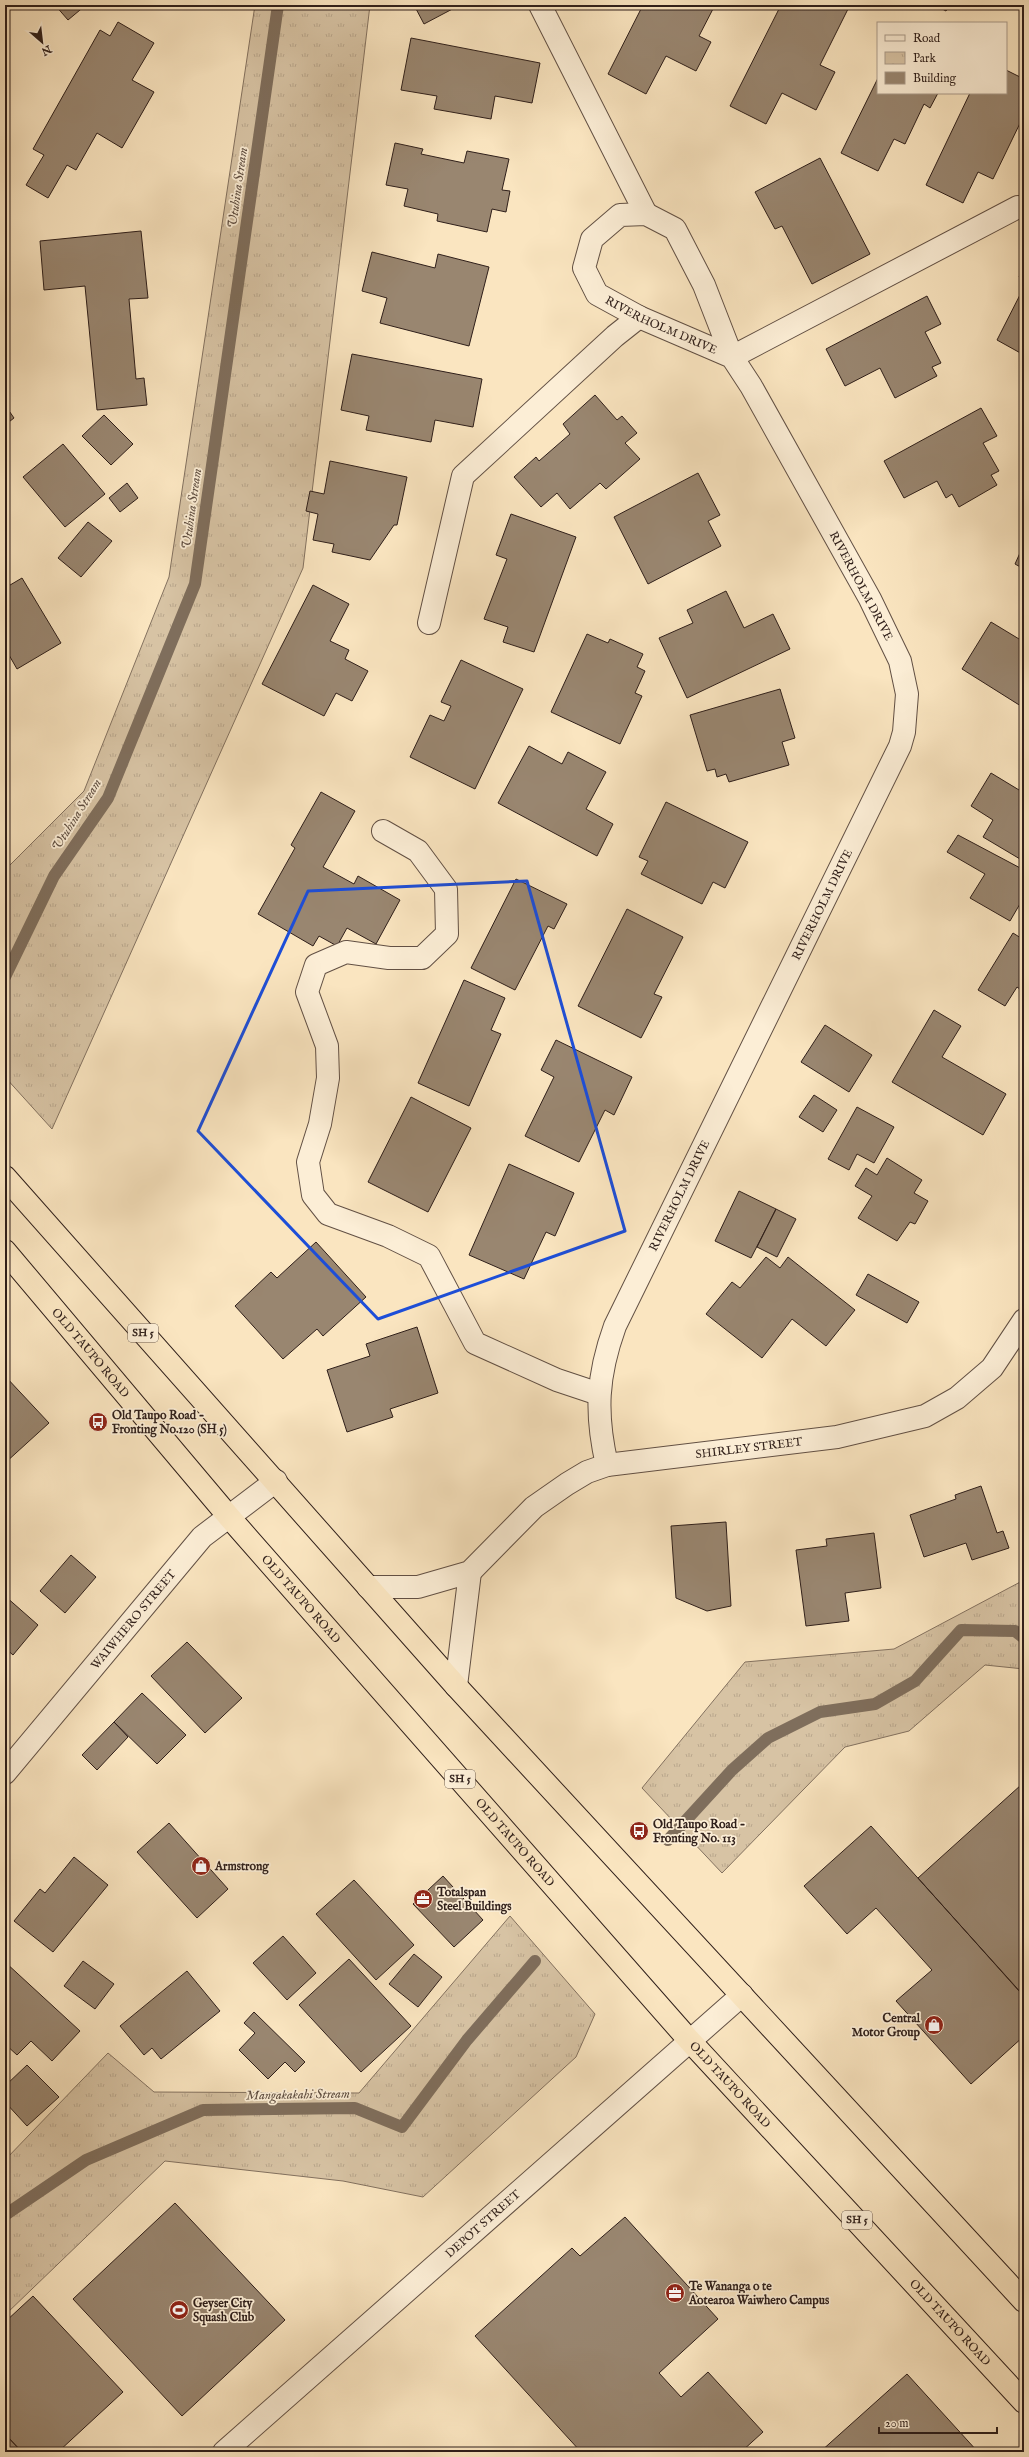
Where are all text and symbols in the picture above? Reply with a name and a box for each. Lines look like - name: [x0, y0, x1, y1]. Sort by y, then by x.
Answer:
- north arrow: [22, 22, 62, 62]
- legend: [877, 22, 1007, 94]
- text: Road: [913, 31, 941, 46]
- text: N: [38, 41, 55, 59]
- text: Park: [913, 51, 936, 66]
- text: Building: [913, 71, 957, 86]
- water label: Utuhina Stream: [224, 146, 252, 230]
- street label: RIVERHOLM DRIVE: [602, 292, 719, 357]
- water label: Utuhina Stream: [178, 467, 206, 551]
- street label: RIVERHOLM DRIVE: [826, 529, 896, 643]
- water label: Utuhina Stream: [48, 776, 106, 854]
- street label: RIVERHOLM DRIVE: [788, 847, 856, 963]
- street label: RIVERHOLM DRIVE: [646, 1137, 713, 1253]
- street label: OLD TAUPO ROAD: [49, 1305, 133, 1401]
- road number: SH 5: [128, 1324, 158, 1342]
- place label: Old Taupo Road - Fronting No.120 (SH 5): [112, 1408, 227, 1438]
- bus stop icon: Old Taupo Road - Fronting No.120 (SH 5): [87, 1411, 109, 1433]
- street label: SHIRLEY STREET: [695, 1434, 803, 1462]
- street label: OLD TAUPO ROAD: [258, 1552, 344, 1647]
- street label: WAIWHERO STREET: [87, 1566, 179, 1672]
- road number: SH 5: [445, 1770, 475, 1788]
- street label: OLD TAUPO ROAD: [472, 1795, 558, 1890]
- place label: Old Taupo Road - Fronting No. 113: [653, 1817, 745, 1847]
- bus stop icon: Old Taupo Road - Fronting No. 113: [628, 1820, 650, 1842]
- shop icon: Armstrong: [190, 1855, 212, 1877]
- place label: Armstrong: [214, 1859, 269, 1875]
- place label: Totalspan Steel Buildings: [436, 1885, 512, 1915]
- office icon: Totalspan Steel Buildings: [412, 1888, 434, 1910]
- place label: Central Motor Group: [852, 2011, 921, 2041]
- shop icon: Central Motor Group: [923, 2014, 945, 2036]
- street label: OLD TAUPO ROAD: [686, 2038, 774, 2131]
- water label: Mangakakahi Stream: [246, 2086, 350, 2105]
- street label: DEPOT STREET: [442, 2186, 524, 2261]
- road number: SH 5: [842, 2211, 872, 2229]
- street label: OLD TAUPO ROAD: [907, 2276, 994, 2369]
- place label: Te Wananga o te Aotearoa Waiwhero Campus: [688, 2279, 830, 2309]
- office icon: Te Wananga o te Aotearoa Waiwhero Campus: [664, 2282, 686, 2304]
- place label: Geyser City Squash Club: [193, 2296, 255, 2326]
- sports icon: Geyser City Squash Club: [168, 2299, 190, 2321]
- scale bar: [879, 2409, 997, 2435]
- text: 20 m: [885, 2416, 908, 2431]

